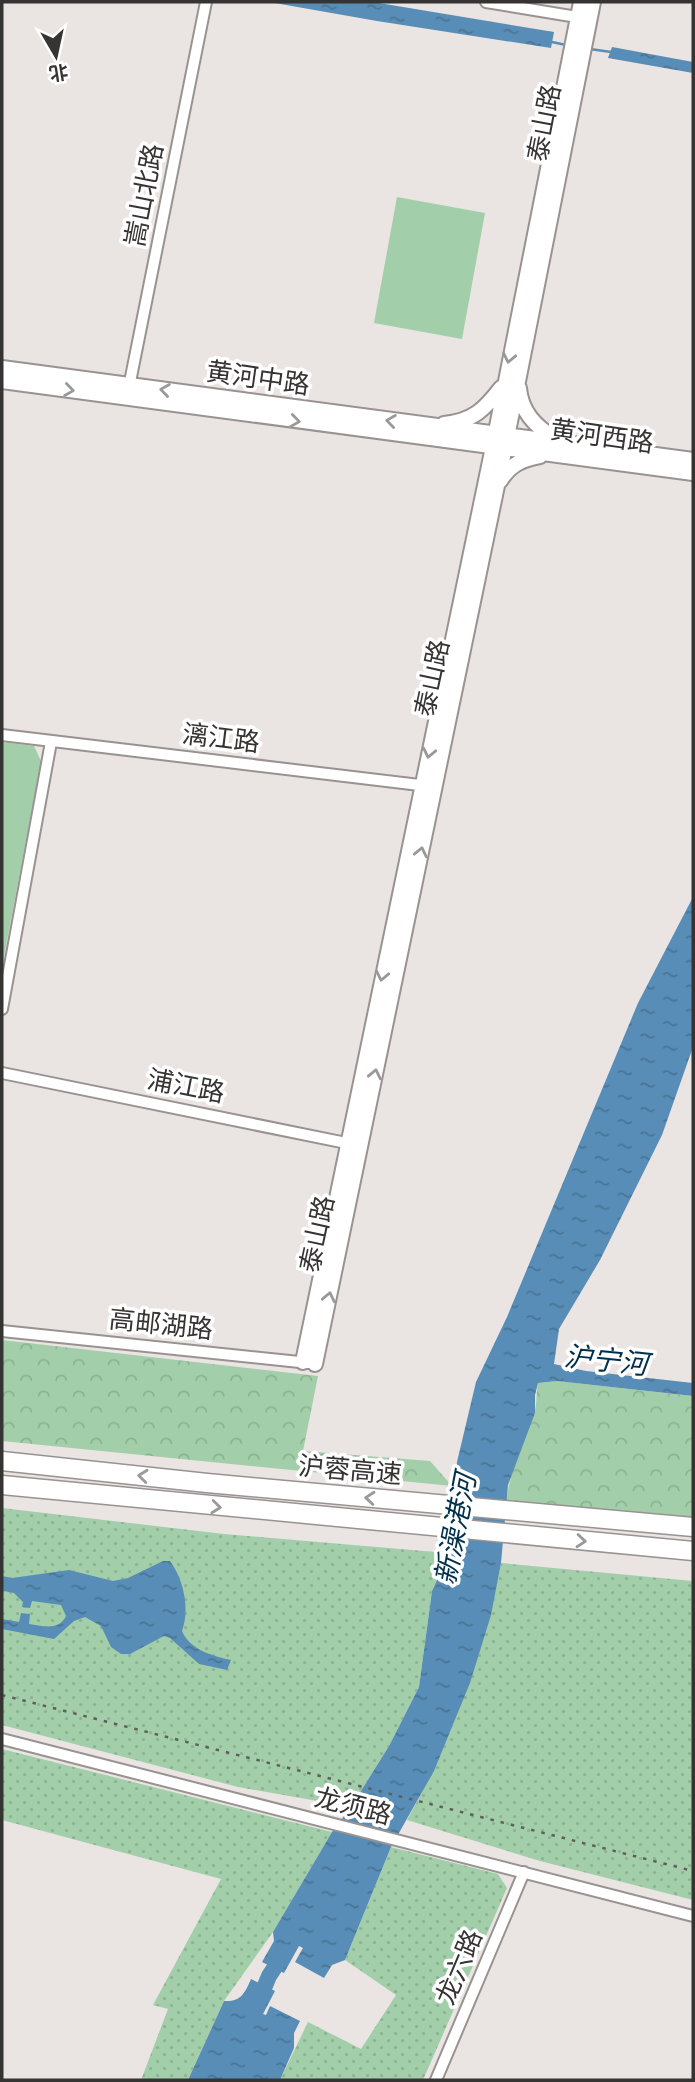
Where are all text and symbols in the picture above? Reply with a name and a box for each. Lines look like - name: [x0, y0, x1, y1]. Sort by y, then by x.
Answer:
- north arrow: [21, 21, 91, 91]
- text: 北: [48, 60, 70, 86]
- street label: 泰山路: [520, 81, 565, 164]
- street label: 嵩山北路: [117, 141, 168, 249]
- one-way arrow: [503, 352, 518, 364]
- street label: 黄河中路: [205, 354, 312, 399]
- one-way arrow: [64, 383, 75, 398]
- one-way arrow: [159, 383, 171, 398]
- street label: 黄河西路: [549, 412, 656, 457]
- one-way arrow: [289, 413, 301, 428]
- one-way arrow: [385, 413, 396, 428]
- street label: 泰山路: [407, 636, 454, 719]
- street label: 漓江路: [181, 716, 262, 757]
- one-way arrow: [422, 747, 437, 759]
- one-way arrow: [413, 846, 428, 858]
- one-way arrow: [376, 970, 391, 982]
- street label: 浦江路: [145, 1062, 228, 1107]
- one-way arrow: [367, 1068, 382, 1080]
- street label: 泰山路: [292, 1192, 339, 1275]
- one-way arrow: [321, 1291, 336, 1303]
- street label: 高邮湖路: [108, 1302, 214, 1343]
- water label: 沪宁河: [563, 1338, 655, 1381]
- street label: 沪蓉高速: [297, 1449, 403, 1488]
- water label: 新澡港河: [427, 1466, 482, 1587]
- one-way arrow: [138, 1469, 149, 1484]
- one-way arrow: [364, 1491, 375, 1506]
- one-way arrow: [210, 1499, 222, 1514]
- one-way arrow: [576, 1533, 587, 1548]
- street label: 龙须路: [312, 1780, 395, 1829]
- street label: 龙六路: [428, 1924, 487, 2008]

